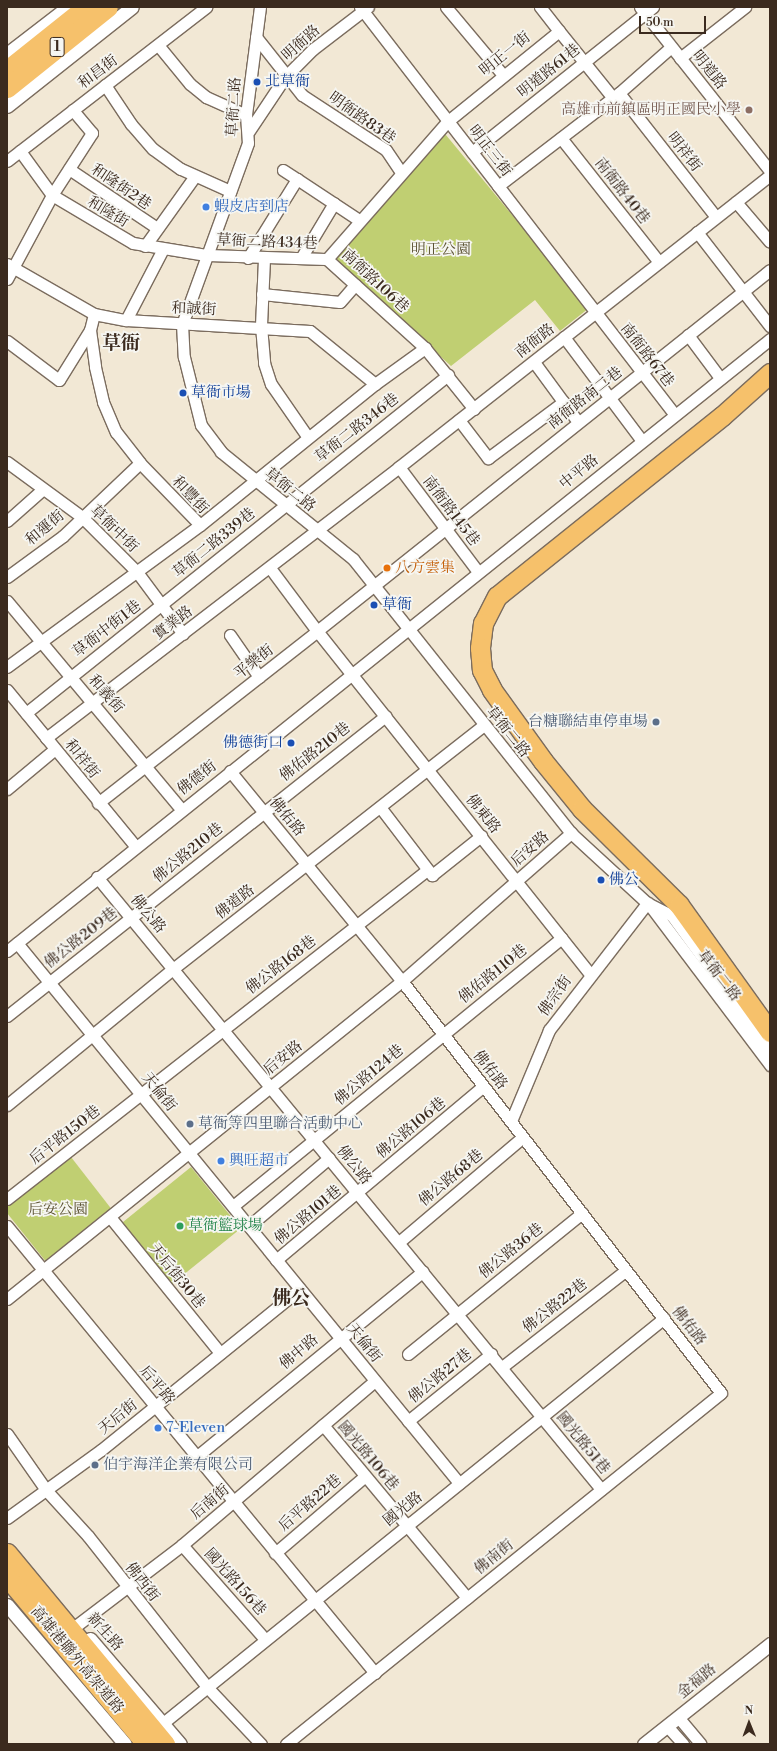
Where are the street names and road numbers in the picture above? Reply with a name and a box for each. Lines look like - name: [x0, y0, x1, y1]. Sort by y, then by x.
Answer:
- street label: 明衙路: [278, 21, 324, 65]
- street label: 明正一街: [476, 28, 534, 80]
- road number: 1: [49, 35, 65, 59]
- street label: 明道路61巷: [514, 40, 584, 102]
- street label: 明道路: [688, 47, 730, 93]
- street label: 和昌街: [75, 51, 121, 93]
- street label: 草衙二路: [223, 77, 245, 137]
- street label: 明衙路83巷: [325, 88, 399, 148]
- street label: 明正三街: [464, 122, 516, 180]
- street label: 明祥街: [663, 129, 705, 175]
- street label: 南衙路40巷: [591, 154, 653, 228]
- street label: 和隆街2巷: [88, 160, 154, 214]
- street label: 和隆街: [84, 193, 132, 231]
- street label: 草衙二路434巷: [216, 231, 318, 253]
- street label: 南衙路106巷: [338, 245, 412, 317]
- street label: 和誠街: [171, 299, 217, 319]
- street label: 南衙路: [512, 320, 558, 362]
- street label: 南衙路67巷: [617, 320, 677, 390]
- street label: 南衙路南二巷: [544, 363, 626, 433]
- street label: 草衙二路346巷: [311, 390, 403, 466]
- street label: 中平路: [556, 451, 602, 493]
- street label: 草衙二路: [261, 464, 319, 516]
- street label: 和豐街: [168, 472, 212, 518]
- street label: 南衙路145巷: [419, 472, 483, 550]
- street label: 草衙中街: [86, 502, 142, 556]
- street label: 草衙二路339巷: [169, 504, 259, 582]
- street label: 和運街: [22, 507, 68, 549]
- street label: 草衙中街1巷: [69, 597, 145, 661]
- street label: 實業路: [150, 602, 196, 644]
- street label: 平樂街: [231, 641, 277, 683]
- street label: 和義街: [84, 671, 128, 717]
- street label: 草衙二路: [482, 703, 534, 761]
- street label: 佛佑路210巷: [276, 719, 354, 785]
- street label: 和祥街: [61, 736, 103, 782]
- street label: 佛德街: [174, 757, 220, 799]
- street label: 佛東路: [462, 791, 504, 837]
- street label: 佛佑路: [266, 794, 308, 840]
- street label: 佛公路210巷: [149, 819, 227, 887]
- street label: 后安路: [507, 827, 553, 871]
- street label: 佛道路: [212, 881, 258, 923]
- street label: 佛公路: [127, 891, 169, 937]
- street label: 佛公路209巷: [41, 904, 121, 972]
- street label: 佛公路168巷: [242, 932, 320, 998]
- street label: 佛佑路110巷: [455, 941, 531, 1007]
- street label: 草衙二路: [693, 947, 745, 1005]
- street label: 佛宗街: [535, 972, 575, 1020]
- street label: 后安路: [260, 1037, 306, 1079]
- street label: 佛公路124巷: [331, 1041, 407, 1109]
- street label: 佛佑路: [469, 1047, 511, 1093]
- street label: 天倫街: [138, 1069, 180, 1115]
- street label: 佛公路106巷: [373, 1094, 449, 1162]
- street label: 后平路150巷: [26, 1102, 104, 1168]
- street label: 佛公路: [333, 1142, 375, 1188]
- street label: 佛公路68巷: [415, 1146, 487, 1210]
- street label: 佛公路101巷: [271, 1182, 345, 1248]
- street label: 佛公路36巷: [475, 1220, 547, 1282]
- street label: 天后街30巷: [145, 1240, 209, 1312]
- street label: 佛公路22巷: [519, 1275, 591, 1337]
- street label: 佛佑路: [668, 1303, 710, 1349]
- street label: 天倫街: [343, 1320, 385, 1366]
- street label: 佛中路: [276, 1331, 322, 1373]
- street label: 佛公路27巷: [405, 1345, 475, 1407]
- street label: 后平路: [136, 1362, 178, 1408]
- street label: 天后街: [95, 1396, 141, 1438]
- street label: 國光路51巷: [552, 1408, 614, 1478]
- street label: 國光路106巷: [334, 1418, 402, 1494]
- street label: 后平路22巷: [275, 1471, 345, 1535]
- street label: 后南街: [187, 1481, 233, 1523]
- street label: 國光路: [380, 1488, 426, 1530]
- street label: 佛南街: [471, 1536, 517, 1578]
- street label: 國光路156巷: [200, 1545, 270, 1619]
- street label: 佛西街: [121, 1559, 163, 1605]
- street label: 高雄港聯外高架道路: [27, 1603, 127, 1717]
- street label: 新生路: [83, 1609, 127, 1655]
- street label: 金福路: [674, 1660, 720, 1702]

